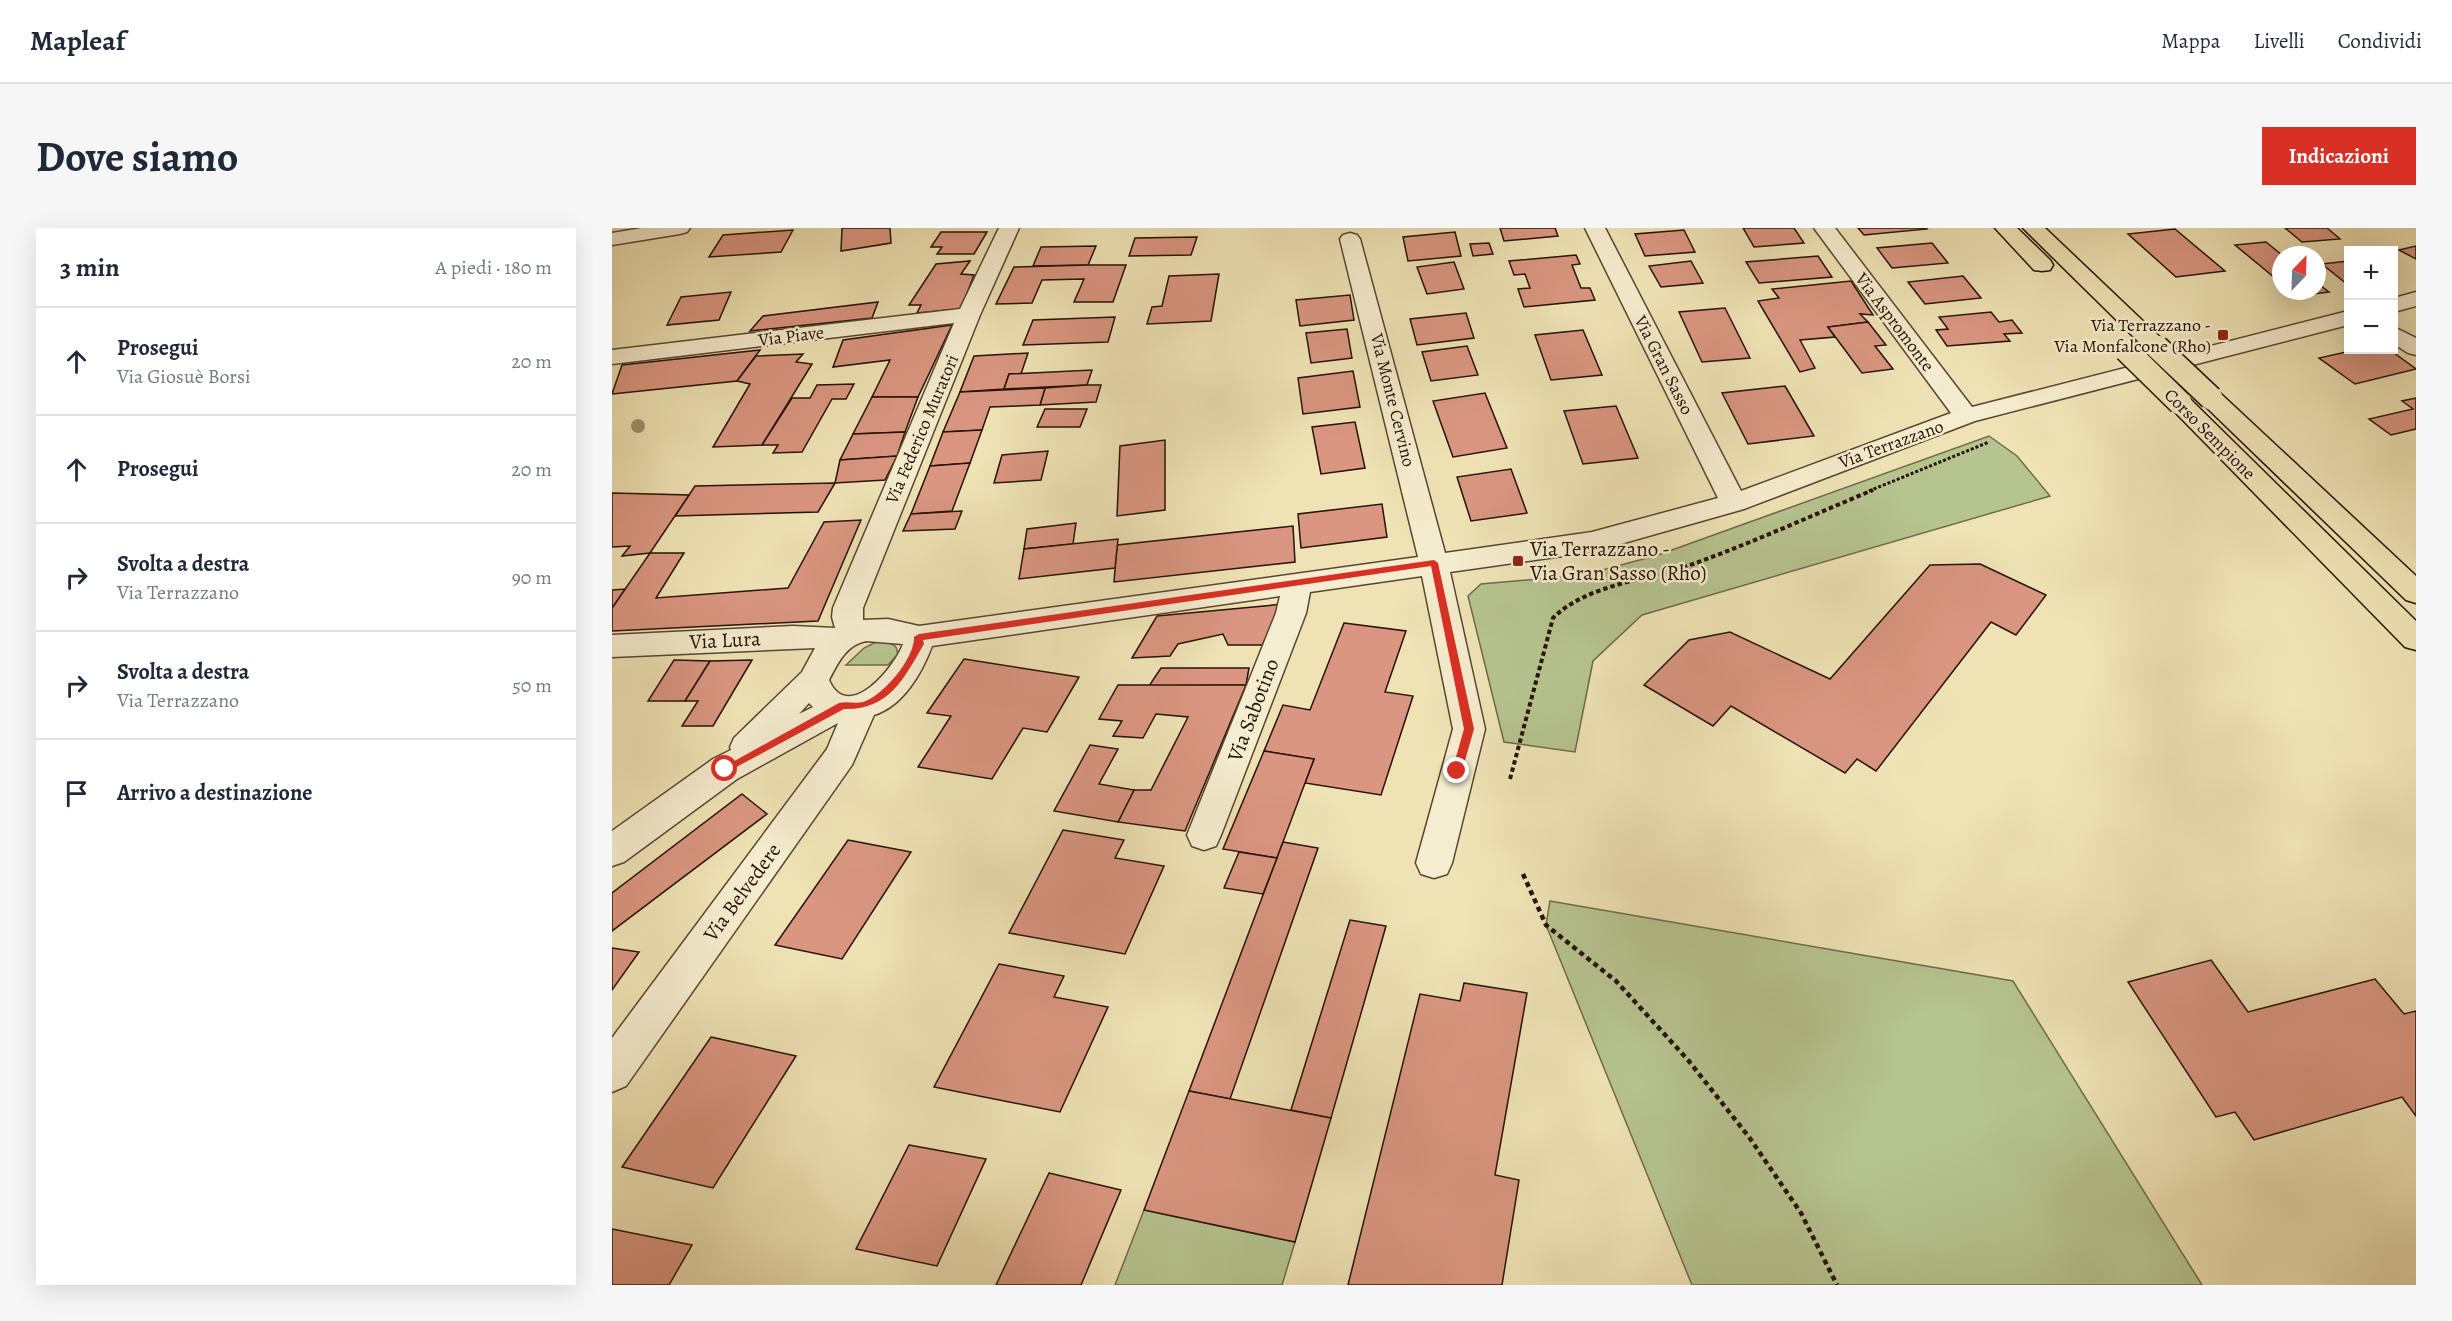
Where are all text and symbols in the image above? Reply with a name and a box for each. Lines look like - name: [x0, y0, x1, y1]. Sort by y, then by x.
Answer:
- text: Mapleaf: [30, 22, 125, 60]
- text: Mappa: [2161, 27, 2220, 55]
- text: Livelli: [2253, 27, 2305, 55]
- text: Condividi: [2338, 27, 2422, 55]
- button: Indicazioni: [2262, 127, 2416, 185]
- text: Dove siamo: [36, 128, 238, 185]
- north arrow: [2272, 246, 2326, 300]
- map controls: [2344, 246, 2398, 354]
- button: +: [2344, 246, 2398, 300]
- text: 3 min: [60, 250, 120, 285]
- text: A piedi · 180 m: [435, 254, 552, 281]
- street label: Via Aspromonte: [1849, 267, 1940, 376]
- button: −: [2344, 300, 2398, 354]
- street label: Via Gran Sasso: [1628, 310, 1699, 419]
- place label: Via Terrazzano - Via Monfalcone (Rho): [2053, 313, 2211, 358]
- street label: Via Piave: [756, 320, 825, 352]
- marker: Via Terrazzano - Via Monfalcone (Rho): [2216, 328, 2230, 342]
- street label: Via Monte Cervino: [1365, 330, 1421, 469]
- text: Prosegui: [117, 333, 198, 363]
- icon: ahead: [60, 345, 93, 378]
- text: 20 m: [511, 348, 552, 375]
- street label: Via Federico Muratori: [879, 351, 964, 508]
- text: Via Giosuè Borsi: [117, 363, 251, 390]
- street label: Corso Sempione: [2159, 383, 2261, 485]
- street label: Via Terrazzano: [1834, 414, 1947, 474]
- icon: ahead: [60, 453, 93, 486]
- text: Prosegui: [117, 454, 198, 484]
- text: 20 m: [511, 456, 552, 483]
- place label: Via Terrazzano - Via Gran Sasso (Rho): [1529, 535, 1707, 587]
- text: Svolta a destra: [117, 549, 249, 579]
- marker: Via Terrazzano - Via Gran Sasso (Rho): [1511, 554, 1525, 568]
- icon: right: [60, 561, 93, 594]
- text: 90 m: [512, 564, 552, 591]
- text: Via Terrazzano: [117, 579, 239, 606]
- street label: Via Lura: [688, 624, 762, 656]
- street label: Via Sabotino: [1220, 654, 1285, 766]
- text: Svolta a destra: [117, 657, 249, 687]
- icon: right: [60, 669, 93, 702]
- text: 50 m: [512, 672, 552, 699]
- text: Via Terrazzano: [117, 687, 239, 714]
- route start: [711, 755, 737, 781]
- route end: [1443, 757, 1469, 783]
- icon: arrive: [60, 777, 93, 810]
- text: Arrivo a destinazione: [117, 778, 312, 808]
- street label: Via Belvedere: [696, 837, 787, 948]

